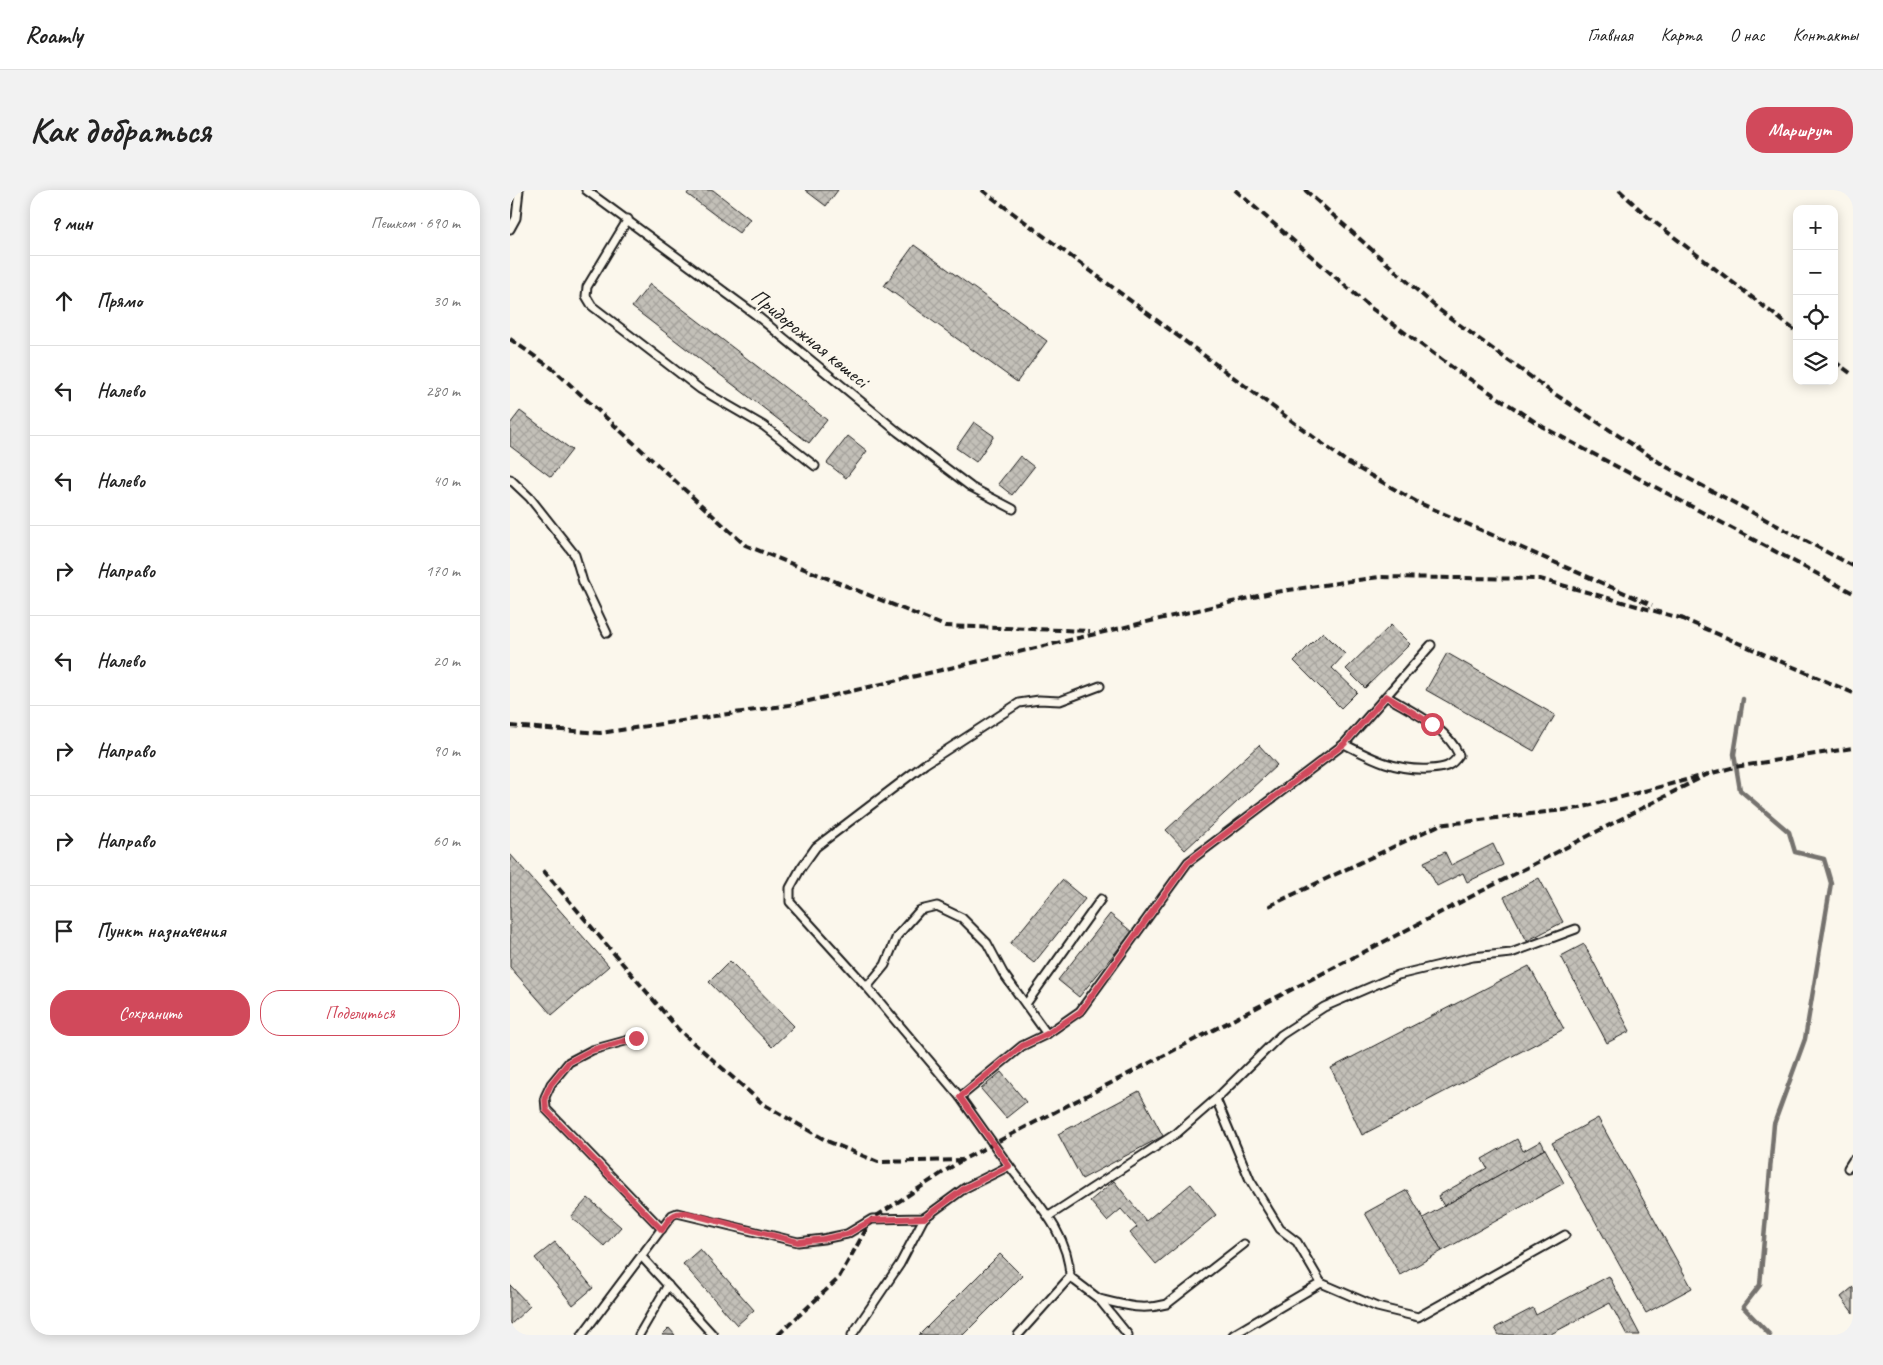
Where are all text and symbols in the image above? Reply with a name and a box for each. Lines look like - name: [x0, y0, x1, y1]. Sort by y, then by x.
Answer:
- text: Roamly: [25, 20, 82, 50]
- text: Главная: [1588, 24, 1633, 46]
- text: Карта: [1661, 24, 1702, 46]
- text: О нас: [1730, 24, 1765, 46]
- text: Контакты: [1793, 24, 1858, 46]
- button: Маршрут: [1746, 107, 1853, 153]
- text: Как добраться: [30, 108, 211, 153]
- map controls: [1793, 205, 1838, 385]
- button: +: [1793, 205, 1838, 250]
- text: 9 мин: [50, 210, 92, 236]
- text: Пешком · 690 m: [371, 213, 460, 233]
- button: −: [1793, 250, 1838, 295]
- street label: Придорожная көшесі: [746, 283, 876, 395]
- icon: ahead: [50, 287, 78, 315]
- text: Прямо: [97, 289, 142, 313]
- text: 30 m: [433, 291, 460, 311]
- button: locate: [1793, 295, 1838, 340]
- button: layers: [1793, 340, 1838, 385]
- icon: left: [50, 377, 78, 405]
- text: Налево: [97, 379, 145, 403]
- text: 280 m: [426, 381, 460, 401]
- icon: left: [50, 467, 78, 495]
- text: Налево: [97, 469, 145, 493]
- text: 40 m: [433, 471, 460, 491]
- icon: right: [50, 557, 78, 585]
- text: Направо: [97, 559, 155, 583]
- text: 170 m: [426, 561, 460, 581]
- icon: left: [50, 647, 78, 675]
- text: Налево: [97, 649, 145, 673]
- text: 20 m: [433, 651, 460, 671]
- route start: [1421, 713, 1444, 736]
- icon: right: [50, 737, 78, 765]
- text: Направо: [97, 739, 155, 763]
- text: 90 m: [433, 741, 460, 761]
- icon: right: [50, 827, 78, 855]
- text: Направо: [97, 829, 155, 853]
- text: 60 m: [433, 831, 460, 851]
- icon: arrive: [50, 917, 78, 945]
- text: Пункт назначения: [97, 919, 226, 943]
- button: Сохранить: [50, 990, 250, 1036]
- button: Поделиться: [260, 990, 460, 1036]
- route end: [625, 1027, 648, 1050]

